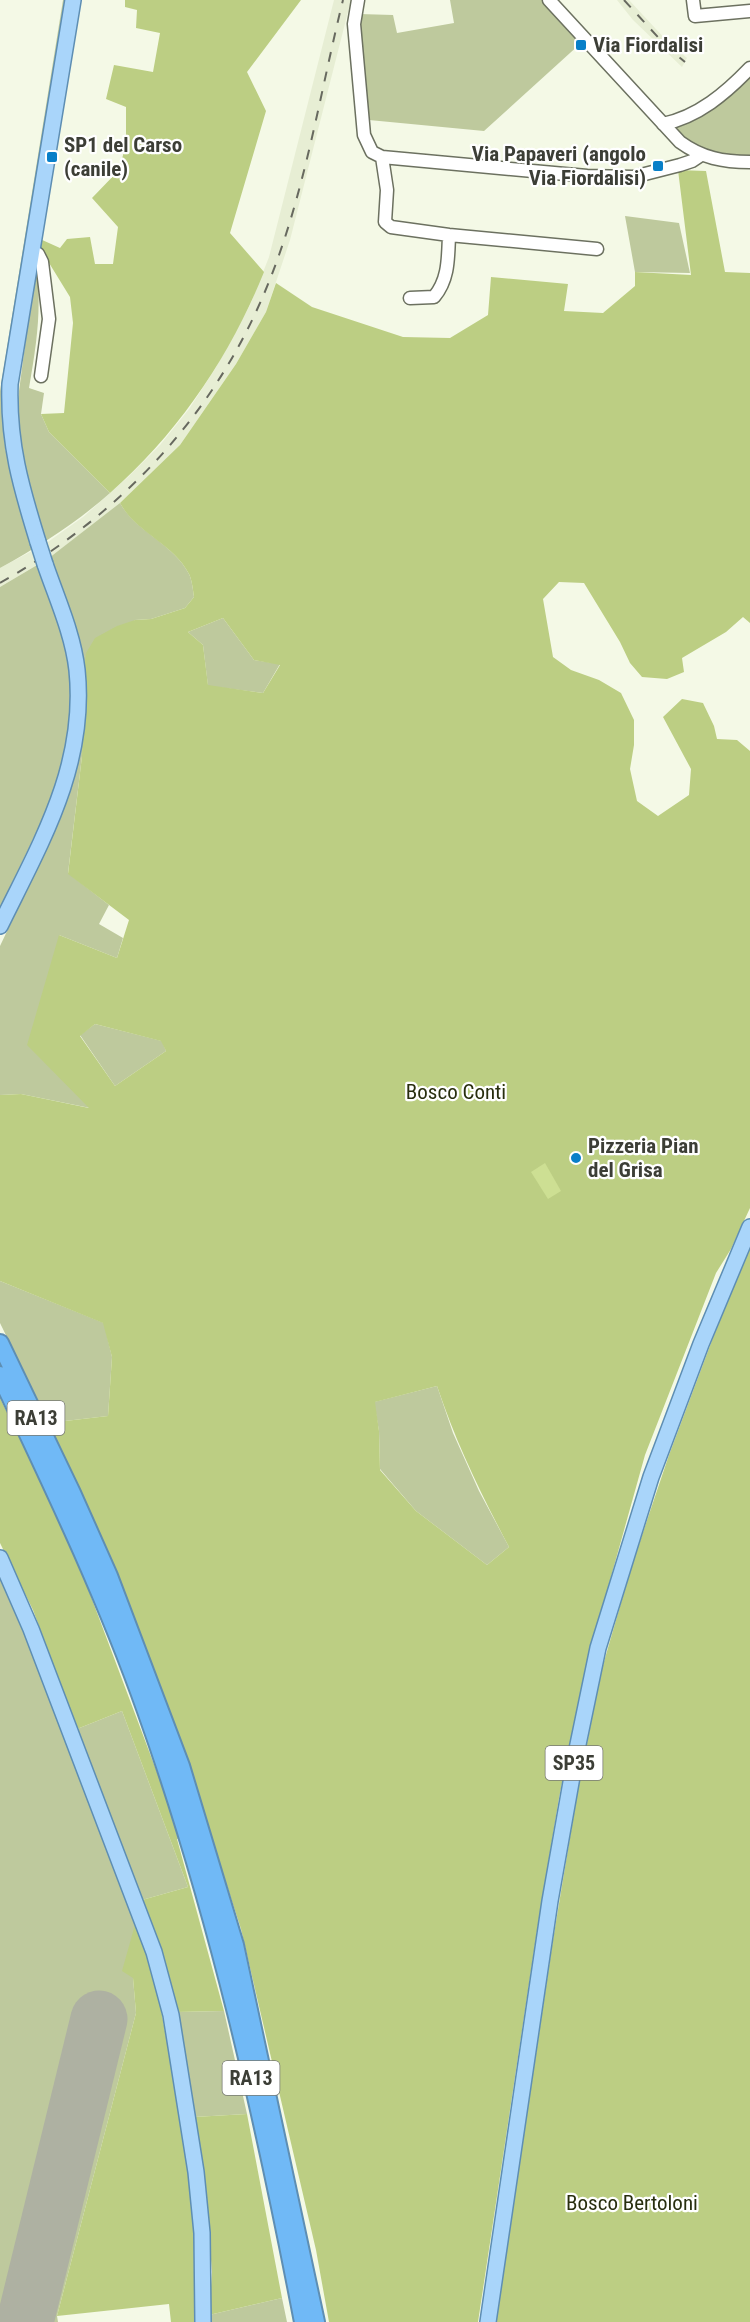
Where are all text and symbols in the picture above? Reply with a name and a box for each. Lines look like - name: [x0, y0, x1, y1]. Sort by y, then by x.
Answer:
- place label: Via Fiordalisi: [593, 33, 703, 57]
- marker: Via Fiordalisi: [574, 38, 588, 52]
- place label: SP1 del Carso (canile): [64, 133, 182, 181]
- place label: Via Papaveri (angolo Via Fiordalisi): [472, 142, 646, 190]
- marker: SP1 del Carso (canile): [45, 150, 59, 164]
- marker: Via Papaveri (angolo Via Fiordalisi): [651, 159, 665, 173]
- park label: Bosco Conti: [406, 1080, 506, 1104]
- place label: Pizzeria Pian del Grisa: [588, 1134, 699, 1182]
- marker: Pizzeria Pian del Grisa: [569, 1151, 583, 1165]
- road number: RA13: [8, 1401, 64, 1435]
- road number: SP35: [546, 1746, 602, 1780]
- road number: RA13: [222, 2061, 280, 2095]
- park label: Bosco Bertoloni: [566, 2191, 698, 2215]

